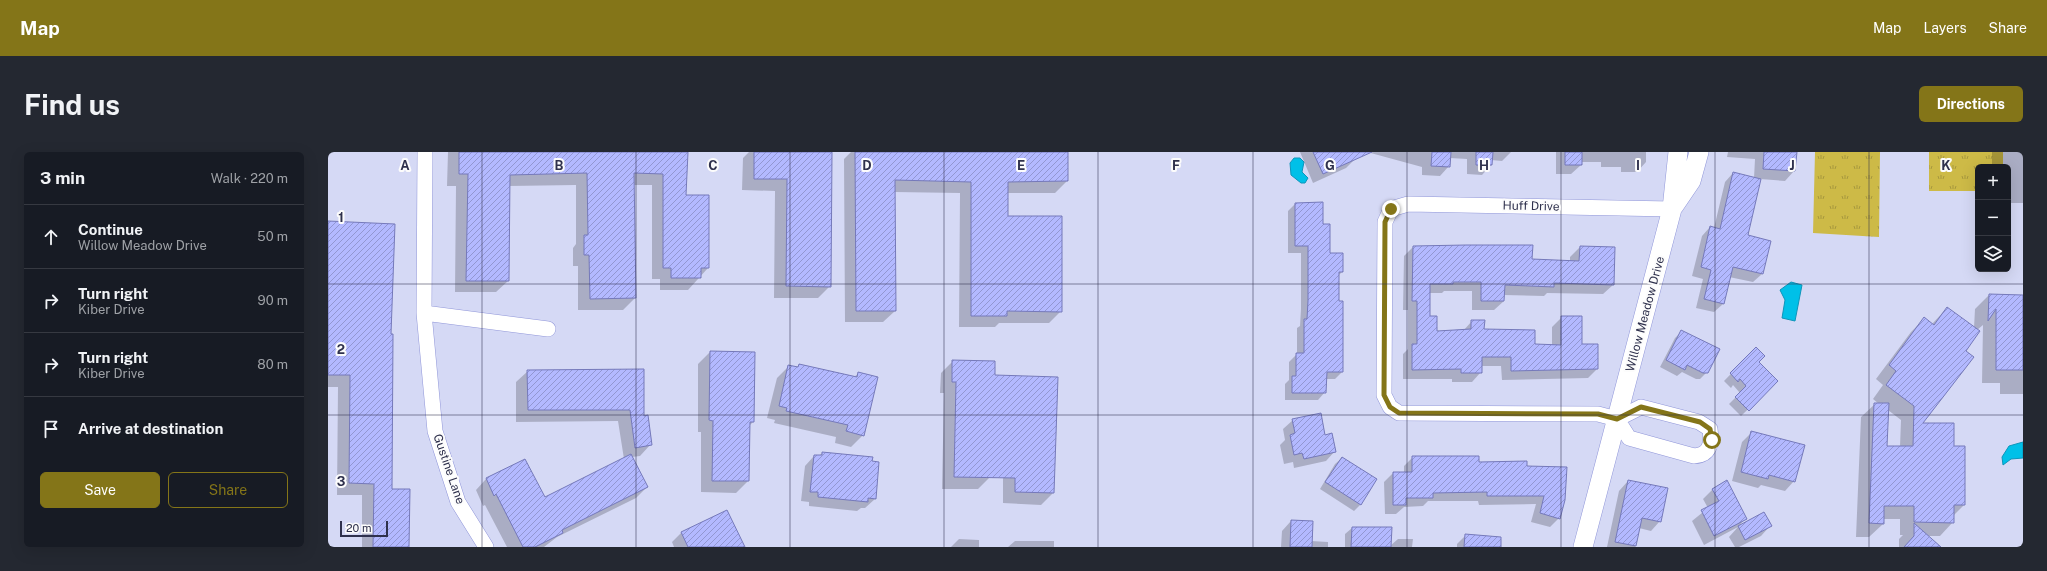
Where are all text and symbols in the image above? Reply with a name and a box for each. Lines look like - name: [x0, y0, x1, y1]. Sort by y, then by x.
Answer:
- text: Map: [20, 17, 60, 39]
- text: Map: [1873, 20, 1901, 36]
- text: Layers: [1923, 20, 1967, 36]
- text: Share: [1989, 20, 2027, 36]
- button: Directions: [1919, 86, 2023, 122]
- text: Find us: [24, 88, 120, 121]
- text: A: [400, 158, 410, 173]
- text: B: [555, 158, 564, 173]
- text: C: [708, 158, 718, 173]
- text: D: [862, 158, 872, 173]
- text: E: [1017, 158, 1025, 173]
- text: F: [1172, 158, 1180, 173]
- text: G: [1325, 158, 1335, 173]
- text: H: [1479, 158, 1489, 173]
- text: I: [1636, 158, 1640, 173]
- text: J: [1789, 158, 1795, 173]
- text: K: [1941, 158, 1951, 173]
- map controls: [1975, 164, 2011, 272]
- button: +: [1975, 164, 2011, 200]
- text: 3 min: [40, 168, 85, 188]
- text: Walk · 220 m: [211, 171, 288, 186]
- street label: Huff Drive: [1502, 199, 1560, 213]
- route end: [1382, 200, 1400, 218]
- button: −: [1975, 200, 2011, 236]
- text: 1: [338, 210, 344, 225]
- text: Continue: [78, 221, 143, 238]
- icon: ahead: [40, 226, 62, 248]
- text: 50 m: [257, 229, 288, 244]
- button: layers: [1975, 236, 2011, 272]
- text: Willow Meadow Drive: [78, 238, 207, 253]
- street label: Willow Meadow Drive: [1623, 255, 1667, 373]
- text: Turn right: [78, 285, 148, 302]
- icon: right: [40, 290, 62, 312]
- text: 90 m: [258, 293, 288, 308]
- text: Kiber Drive: [78, 302, 145, 317]
- text: 2: [337, 342, 345, 357]
- text: Turn right: [78, 349, 148, 366]
- icon: right: [40, 354, 62, 376]
- text: 80 m: [257, 357, 288, 372]
- text: Kiber Drive: [78, 366, 145, 381]
- icon: arrive: [40, 418, 62, 440]
- text: Arrive at destination: [78, 420, 223, 437]
- route start: [1703, 431, 1721, 449]
- street label: Gustine Lane: [430, 432, 468, 506]
- button: Save: [40, 472, 160, 508]
- button: Share: [168, 472, 288, 508]
- text: 3: [337, 474, 346, 489]
- scale bar: [340, 519, 388, 538]
- text: 20 m: [346, 522, 371, 534]

